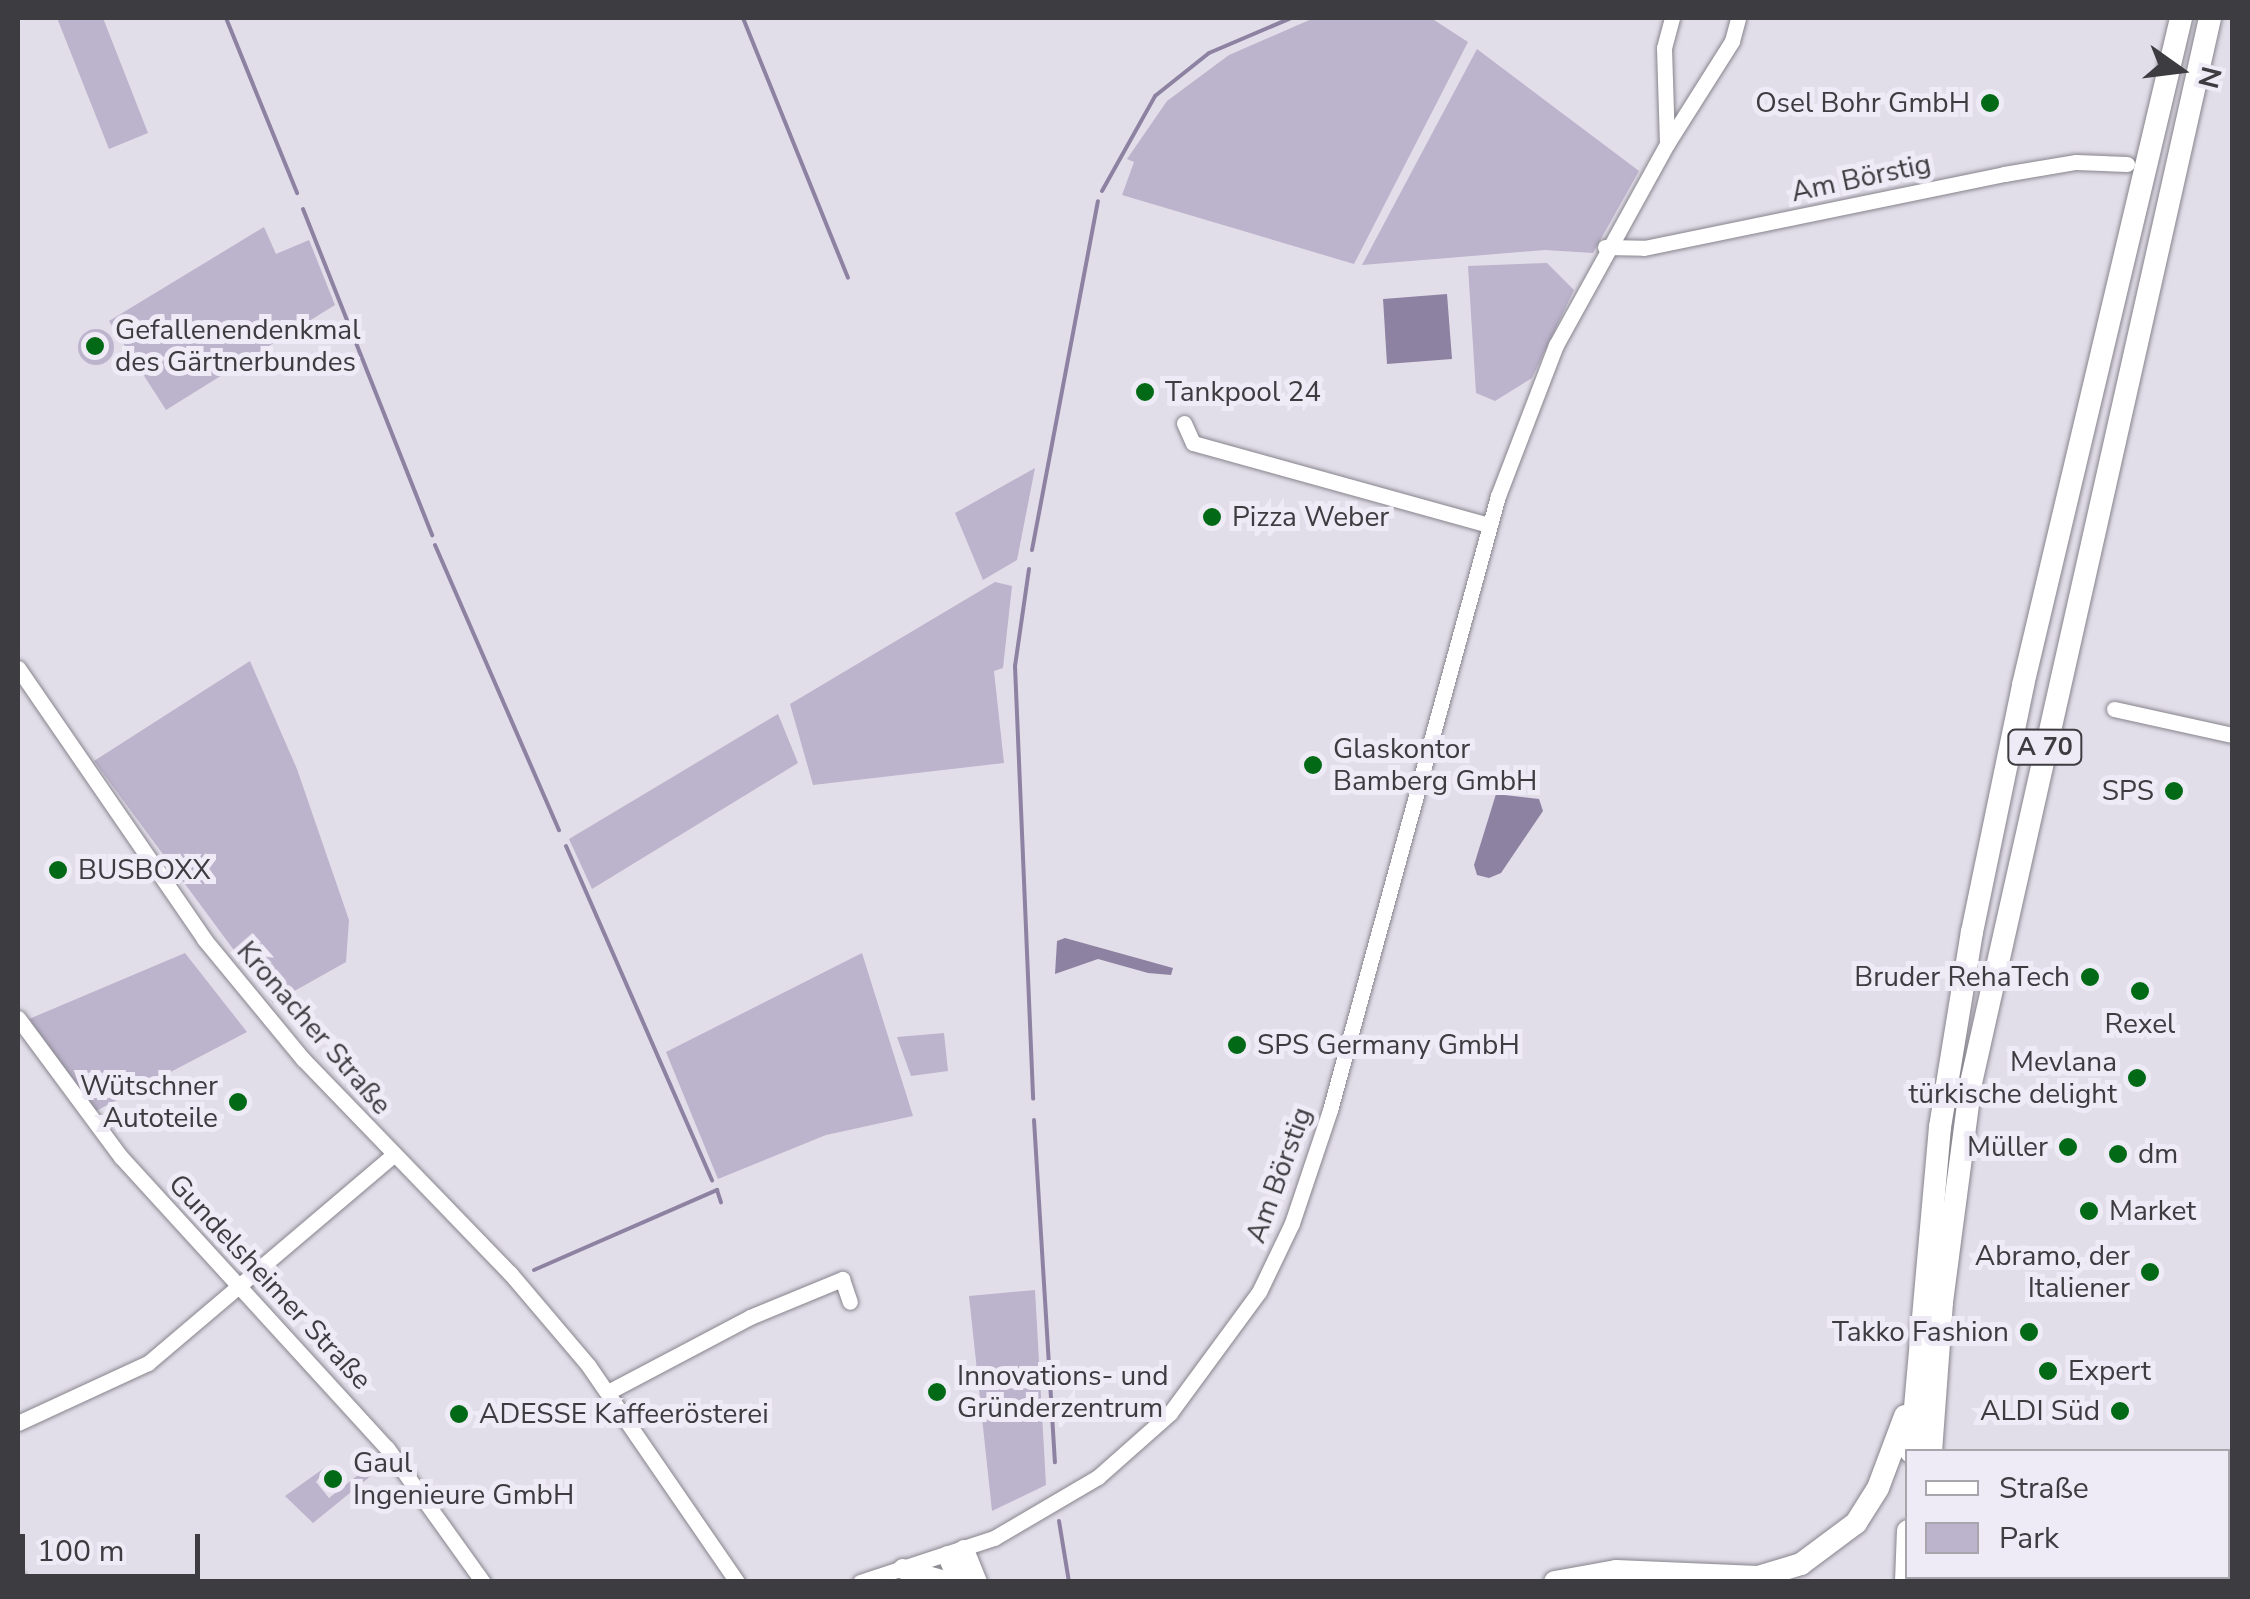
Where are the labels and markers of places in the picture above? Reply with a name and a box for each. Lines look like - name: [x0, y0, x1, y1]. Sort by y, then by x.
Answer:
- place label: Osel Bohr GmbH: [1755, 86, 1970, 120]
- marker: Osel Bohr GmbH: [1979, 92, 2001, 114]
- place label: Gefallenendenkmal des Gärtnerbundes: [115, 313, 360, 379]
- marker: Gefallenendenkmal des Gärtnerbundes: [84, 335, 106, 357]
- place label: Tankpool 24: [1165, 375, 1321, 409]
- marker: Tankpool 24: [1134, 381, 1156, 403]
- place label: Pizza Weber: [1232, 500, 1389, 534]
- marker: Pizza Weber: [1201, 506, 1223, 528]
- place label: Glaskontor Bamberg GmbH: [1333, 732, 1537, 798]
- marker: Glaskontor Bamberg GmbH: [1302, 754, 1324, 776]
- place label: SPS: [2102, 774, 2154, 808]
- marker: SPS: [2163, 780, 2185, 802]
- place label: BUSBOXX: [78, 853, 211, 887]
- marker: BUSBOXX: [47, 859, 69, 881]
- place label: Bruder RehaTech: [1854, 960, 2070, 994]
- marker: Bruder RehaTech: [2079, 966, 2101, 988]
- marker: Rexel: [2129, 980, 2151, 1002]
- place label: Rexel: [2105, 1007, 2175, 1041]
- place label: SPS Germany GmbH: [1257, 1028, 1520, 1062]
- marker: SPS Germany GmbH: [1226, 1034, 1248, 1056]
- place label: Mevlana türkische delight: [1908, 1045, 2117, 1111]
- marker: Mevlana türkische delight: [2126, 1067, 2148, 1089]
- place label: Wütschner Autoteile: [80, 1069, 218, 1135]
- marker: Wütschner Autoteile: [227, 1091, 249, 1113]
- place label: Müller: [1967, 1130, 2048, 1164]
- marker: Müller: [2057, 1136, 2079, 1158]
- place label: dm: [2138, 1137, 2178, 1171]
- marker: dm: [2107, 1143, 2129, 1165]
- place label: Market: [2109, 1194, 2196, 1228]
- marker: Market: [2078, 1200, 2100, 1222]
- place label: Abramo, der Italiener: [1975, 1239, 2130, 1305]
- marker: Abramo, der Italiener: [2139, 1261, 2161, 1283]
- place label: Takko Fashion: [1832, 1315, 2009, 1349]
- marker: Takko Fashion: [2018, 1321, 2040, 1343]
- place label: Expert: [2068, 1354, 2151, 1388]
- place label: Innovations- und Gründerzentrum: [957, 1359, 1169, 1425]
- marker: Expert: [2037, 1360, 2059, 1382]
- marker: Innovations- und Gründerzentrum: [926, 1381, 948, 1403]
- place label: ALDI Süd: [1980, 1394, 2100, 1428]
- place label: ADESSE Kaffeerösterei: [479, 1397, 769, 1431]
- marker: ALDI Süd: [2109, 1400, 2131, 1422]
- marker: ADESSE Kaffeerösterei: [448, 1403, 470, 1425]
- place label: Gaul Ingenieure GmbH: [353, 1446, 574, 1512]
- marker: Gaul Ingenieure GmbH: [322, 1468, 344, 1490]

